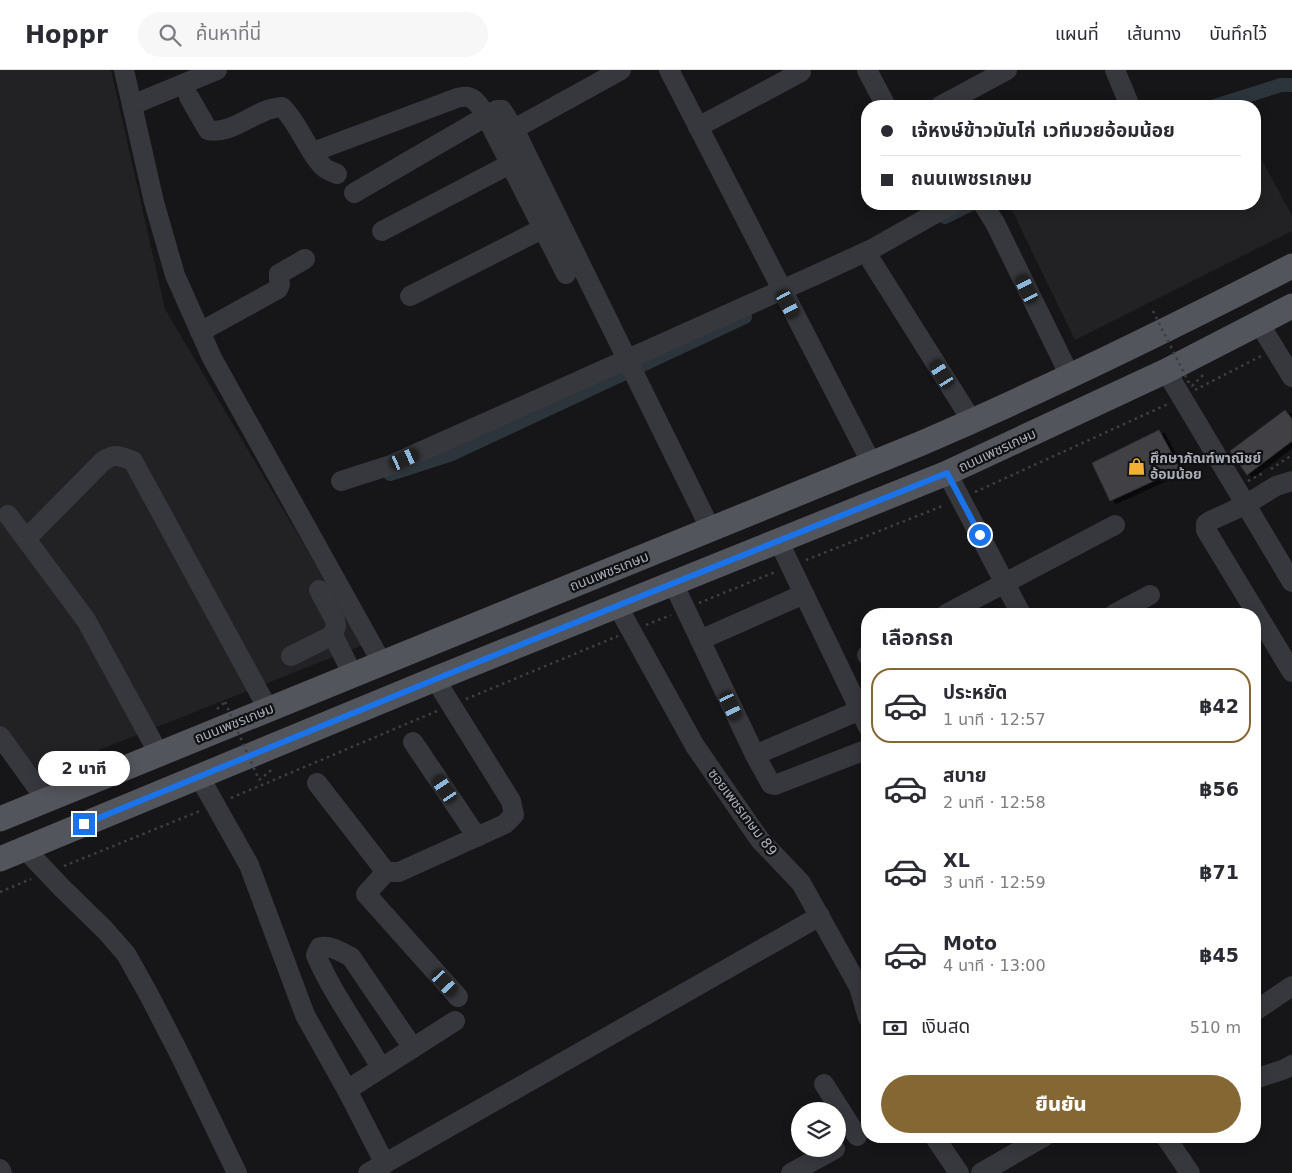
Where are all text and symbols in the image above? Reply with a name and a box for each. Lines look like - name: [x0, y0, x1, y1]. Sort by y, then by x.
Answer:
- search box: [138, 12, 488, 57]
- text: Hoppr: [25, 21, 108, 49]
- icon: search: [156, 21, 184, 49]
- text: ค้นหาที่นี่: [196, 22, 261, 44]
- text: แผนที่: [1055, 23, 1099, 44]
- text: เส้นทาง: [1127, 23, 1181, 44]
- text: บันทึกไว้: [1209, 23, 1267, 44]
- text: เจ้หงษ์ข้าวมันไก่ เวทีมวยอ้อมน้อย: [911, 119, 1175, 141]
- text: ถนนเพชรเกษม: [911, 167, 1032, 189]
- car: [1013, 272, 1040, 306]
- car: [774, 287, 801, 321]
- car: [927, 357, 956, 391]
- street label: ถนนเพชรเกษม: [956, 425, 1038, 475]
- car: [388, 446, 421, 472]
- place label: ศึกษาภัณฑ์พาณิชย์ อ้อมน้อย: [1150, 450, 1261, 482]
- shop icon: ศึกษาภัณฑ์พาณิชย์ อ้อมน้อย: [1126, 456, 1146, 476]
- route start: [969, 524, 991, 546]
- street label: ถนนเพชรเกษม: [567, 548, 651, 594]
- text: เลือกรถ: [881, 625, 954, 650]
- text: ประหยัด: [943, 681, 1007, 703]
- icon: car: [883, 683, 928, 728]
- car: [717, 689, 744, 723]
- text: ฿42: [1199, 695, 1239, 717]
- street label: ถนนเพชรเกษม: [192, 700, 276, 746]
- text: 1 นาที · 12:57: [943, 710, 1046, 729]
- callout: 2 นาที: [38, 752, 130, 786]
- text: 2 นาที: [62, 759, 106, 778]
- text: สบาย: [943, 764, 987, 786]
- street label: ซอยเพชรเกษม 89: [705, 765, 781, 859]
- icon: car: [883, 766, 928, 811]
- car: [430, 772, 459, 806]
- text: ฿56: [1199, 778, 1239, 800]
- text: 2 นาที · 12:58: [943, 793, 1046, 812]
- route end: [73, 813, 95, 835]
- icon: car: [883, 849, 928, 894]
- text: XL: [943, 849, 970, 871]
- text: ฿71: [1199, 861, 1239, 883]
- text: 3 นาที · 12:59: [943, 873, 1046, 892]
- icon: car: [883, 932, 928, 977]
- text: Moto: [943, 932, 997, 954]
- text: ฿45: [1199, 944, 1239, 966]
- text: 4 นาที · 13:00: [943, 956, 1046, 975]
- car: [429, 967, 460, 999]
- icon: cash: [881, 1014, 909, 1042]
- text: เงินสด: [921, 1015, 970, 1037]
- text: 510 m: [1190, 1018, 1241, 1037]
- button: ยืนยัน: [881, 1075, 1241, 1133]
- map controls: [791, 1102, 846, 1157]
- button: layers: [791, 1102, 846, 1157]

